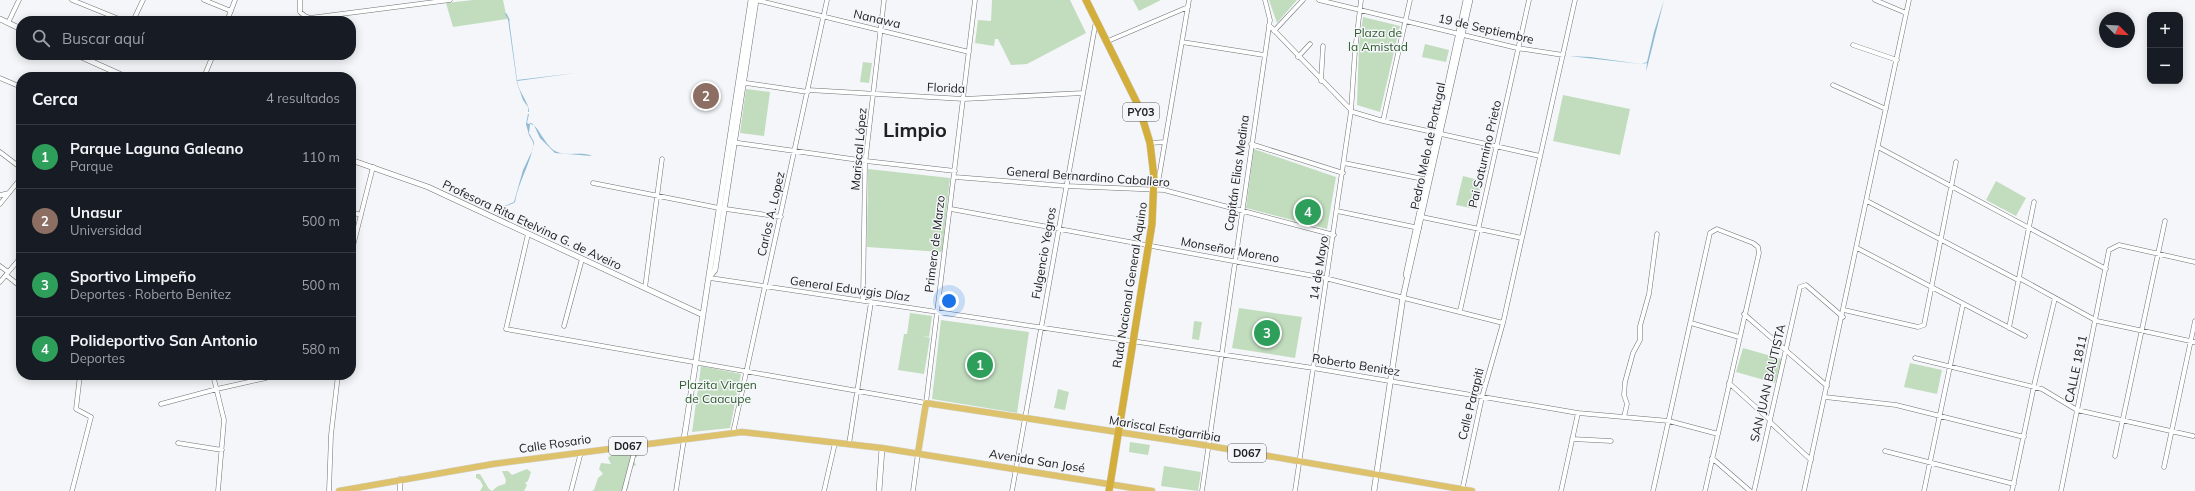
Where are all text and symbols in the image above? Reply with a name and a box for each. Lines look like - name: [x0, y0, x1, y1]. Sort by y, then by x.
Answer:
- street label: Nanawa: [852, 6, 902, 31]
- street label: 19 de Septiembre: [1437, 10, 1535, 47]
- north arrow: [2099, 12, 2135, 48]
- map controls: [2147, 12, 2183, 84]
- button: +: [2147, 12, 2183, 48]
- search box: [16, 16, 356, 60]
- park label: Plaza de la Amistad: [1348, 25, 1408, 54]
- icon: search: [30, 27, 52, 49]
- text: Buscar aquí: [62, 29, 144, 48]
- button: −: [2147, 48, 2183, 84]
- street label: Florida: [927, 79, 965, 96]
- pin: 2: [693, 81, 719, 111]
- street label: Pedro Melo de Portugal: [1407, 81, 1448, 211]
- text: Cerca: [32, 88, 78, 109]
- text: 4 resultados: [266, 90, 340, 106]
- street label: Pai Saturnino Prieto: [1465, 98, 1504, 209]
- road number: PY03: [1123, 103, 1159, 121]
- street label: Mariscal López: [847, 107, 870, 191]
- street label: Capitán Elias Medina: [1221, 114, 1252, 232]
- district label: Limpio: [883, 117, 947, 142]
- text: Parque Laguna Galeano: [70, 139, 243, 158]
- text: 1: [41, 149, 49, 165]
- text: 110 m: [302, 149, 340, 165]
- text: Parque: [70, 158, 113, 174]
- street label: General Bernardino Caballero: [1006, 163, 1170, 190]
- street label: Carlos A. Lopez: [753, 170, 788, 258]
- street label: Profesora Rita Etelvina G. de Aveiro: [440, 176, 624, 273]
- street label: Primero de Marzo: [921, 194, 948, 293]
- pin: 4: [1295, 197, 1321, 227]
- street label: Ruta Nacional General Aquino: [1109, 201, 1150, 369]
- text: Unasur: [70, 203, 122, 222]
- street label: Fulgencio Yegros: [1028, 206, 1059, 300]
- text: 2: [41, 213, 49, 229]
- text: 500 m: [302, 213, 340, 229]
- text: Universidad: [70, 222, 142, 238]
- street label: Monseñor Moreno: [1180, 233, 1281, 266]
- street label: 14 de Mayo: [1306, 235, 1331, 301]
- text: Sportivo Limpeño: [70, 267, 196, 286]
- street label: General Eduvigis Díaz: [789, 273, 911, 304]
- text: 3: [41, 277, 49, 293]
- text: 500 m: [302, 277, 340, 293]
- text: Deportes · Roberto Benitez: [70, 286, 231, 302]
- your location: [939, 291, 959, 311]
- pin: 3: [1254, 318, 1280, 348]
- street label: SAN JUAN BAUTISTA: [1747, 322, 1788, 443]
- text: Polideportivo San Antonio: [70, 331, 258, 350]
- street label: CALLE 1811: [2061, 334, 2090, 404]
- text: 4: [41, 341, 49, 357]
- text: 580 m: [302, 341, 340, 357]
- text: Deportes: [70, 350, 125, 366]
- pin: 1: [967, 350, 993, 380]
- street label: Roberto Benitez: [1311, 350, 1401, 379]
- street label: Calle Parapiti: [1454, 366, 1487, 442]
- park label: Plazita Virgen de Caacupe: [679, 377, 757, 406]
- street label: Mariscal Estigarribia: [1108, 412, 1222, 445]
- street label: Calle Rosario: [518, 431, 592, 456]
- road number: D067: [609, 437, 647, 455]
- road number: D067: [1228, 444, 1266, 462]
- street label: Avenida San José: [988, 446, 1086, 475]

